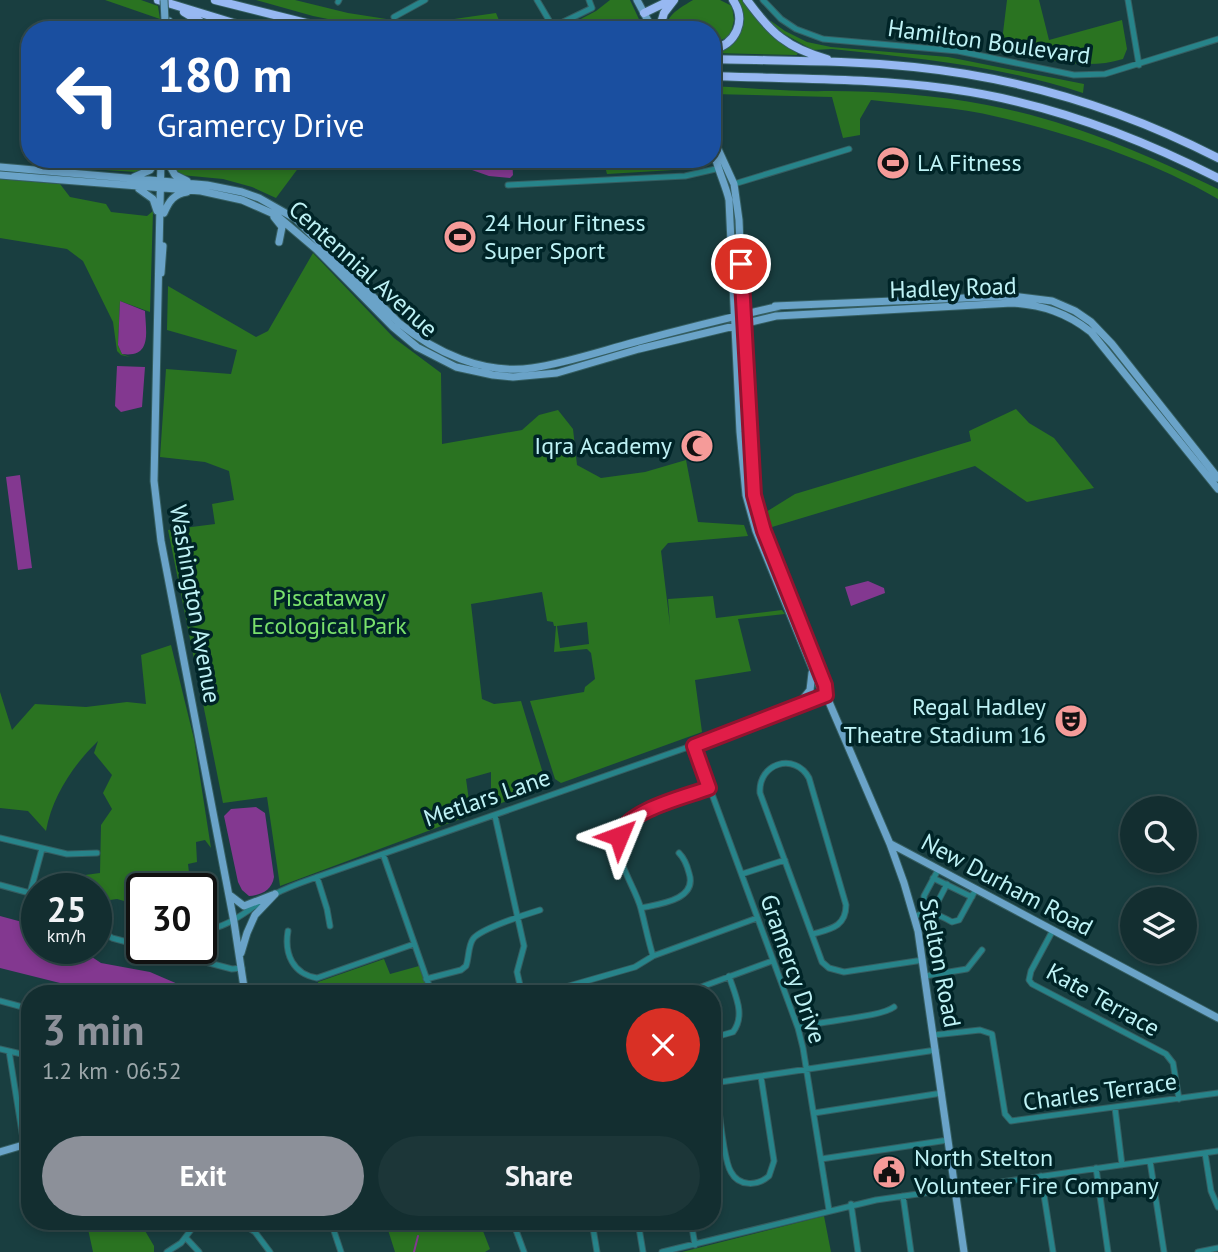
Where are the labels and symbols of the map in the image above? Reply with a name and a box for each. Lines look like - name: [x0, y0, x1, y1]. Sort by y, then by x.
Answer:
- street label: Hamilton Boulevard: [886, 12, 1092, 71]
- sports icon: LA Fitness: [874, 144, 912, 182]
- place label: LA Fitness: [917, 147, 1022, 178]
- street label: Centennial Avenue: [282, 193, 444, 344]
- place label: 24 Hour Fitness Super Sport: [484, 207, 646, 266]
- sports icon: 24 Hour Fitness Super Sport: [441, 218, 479, 256]
- pin: [711, 234, 771, 294]
- street label: Hadley Road: [889, 270, 1017, 305]
- mosque icon: Iqra Academy: [678, 427, 716, 465]
- place label: Iqra Academy: [534, 430, 672, 461]
- street label: Washington Avenue: [163, 502, 228, 706]
- park label: Piscataway Ecological Park: [251, 582, 407, 641]
- place label: Regal Hadley Theatre Stadium 16: [843, 691, 1046, 750]
- theatre icon: Regal Hadley Theatre Stadium 16: [1052, 702, 1090, 740]
- street label: Metlars Lane: [419, 761, 554, 834]
- position arrow: [582, 799, 656, 873]
- street label: New Durham Road: [916, 826, 1098, 943]
- speed limit sign: 30: [126, 873, 217, 964]
- street label: Gramercy Drive: [753, 890, 833, 1047]
- street label: Stelton Road: [913, 896, 968, 1030]
- street label: Kate Terrace: [1041, 956, 1165, 1043]
- street label: Charles Terrace: [1021, 1065, 1179, 1118]
- place label: North Stelton Volunteer Fire Company: [913, 1142, 1159, 1201]
- public building icon: North Stelton Volunteer Fire Company: [870, 1153, 908, 1191]

